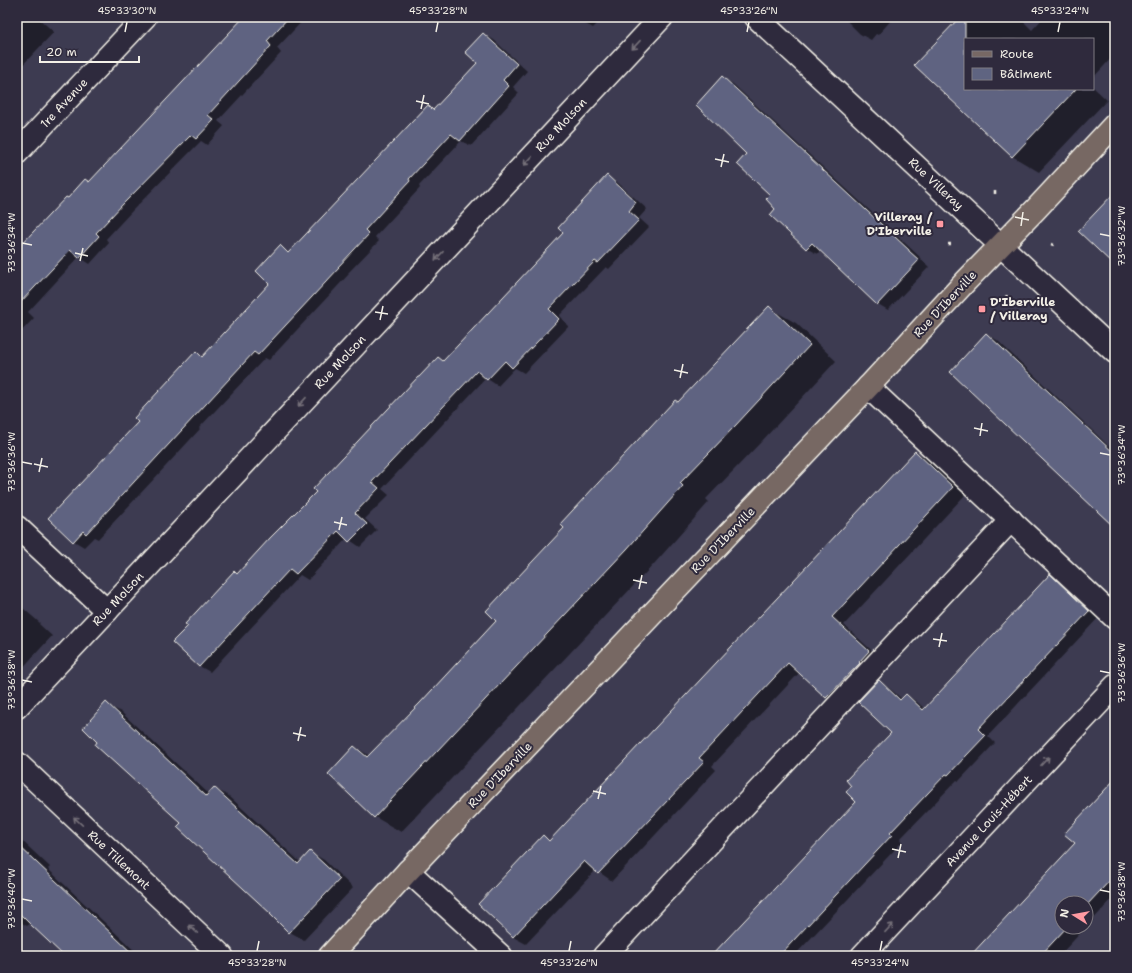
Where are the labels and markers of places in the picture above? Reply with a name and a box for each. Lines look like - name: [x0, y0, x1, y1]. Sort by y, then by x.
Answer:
- place label: Villeray / D'Iberville: [867, 209, 933, 239]
- marker: Villeray / D'Iberville: [935, 219, 945, 229]
- place label: D'Iberville / Villeray: [990, 294, 1056, 324]
- marker: D'Iberville / Villeray: [977, 304, 987, 314]

